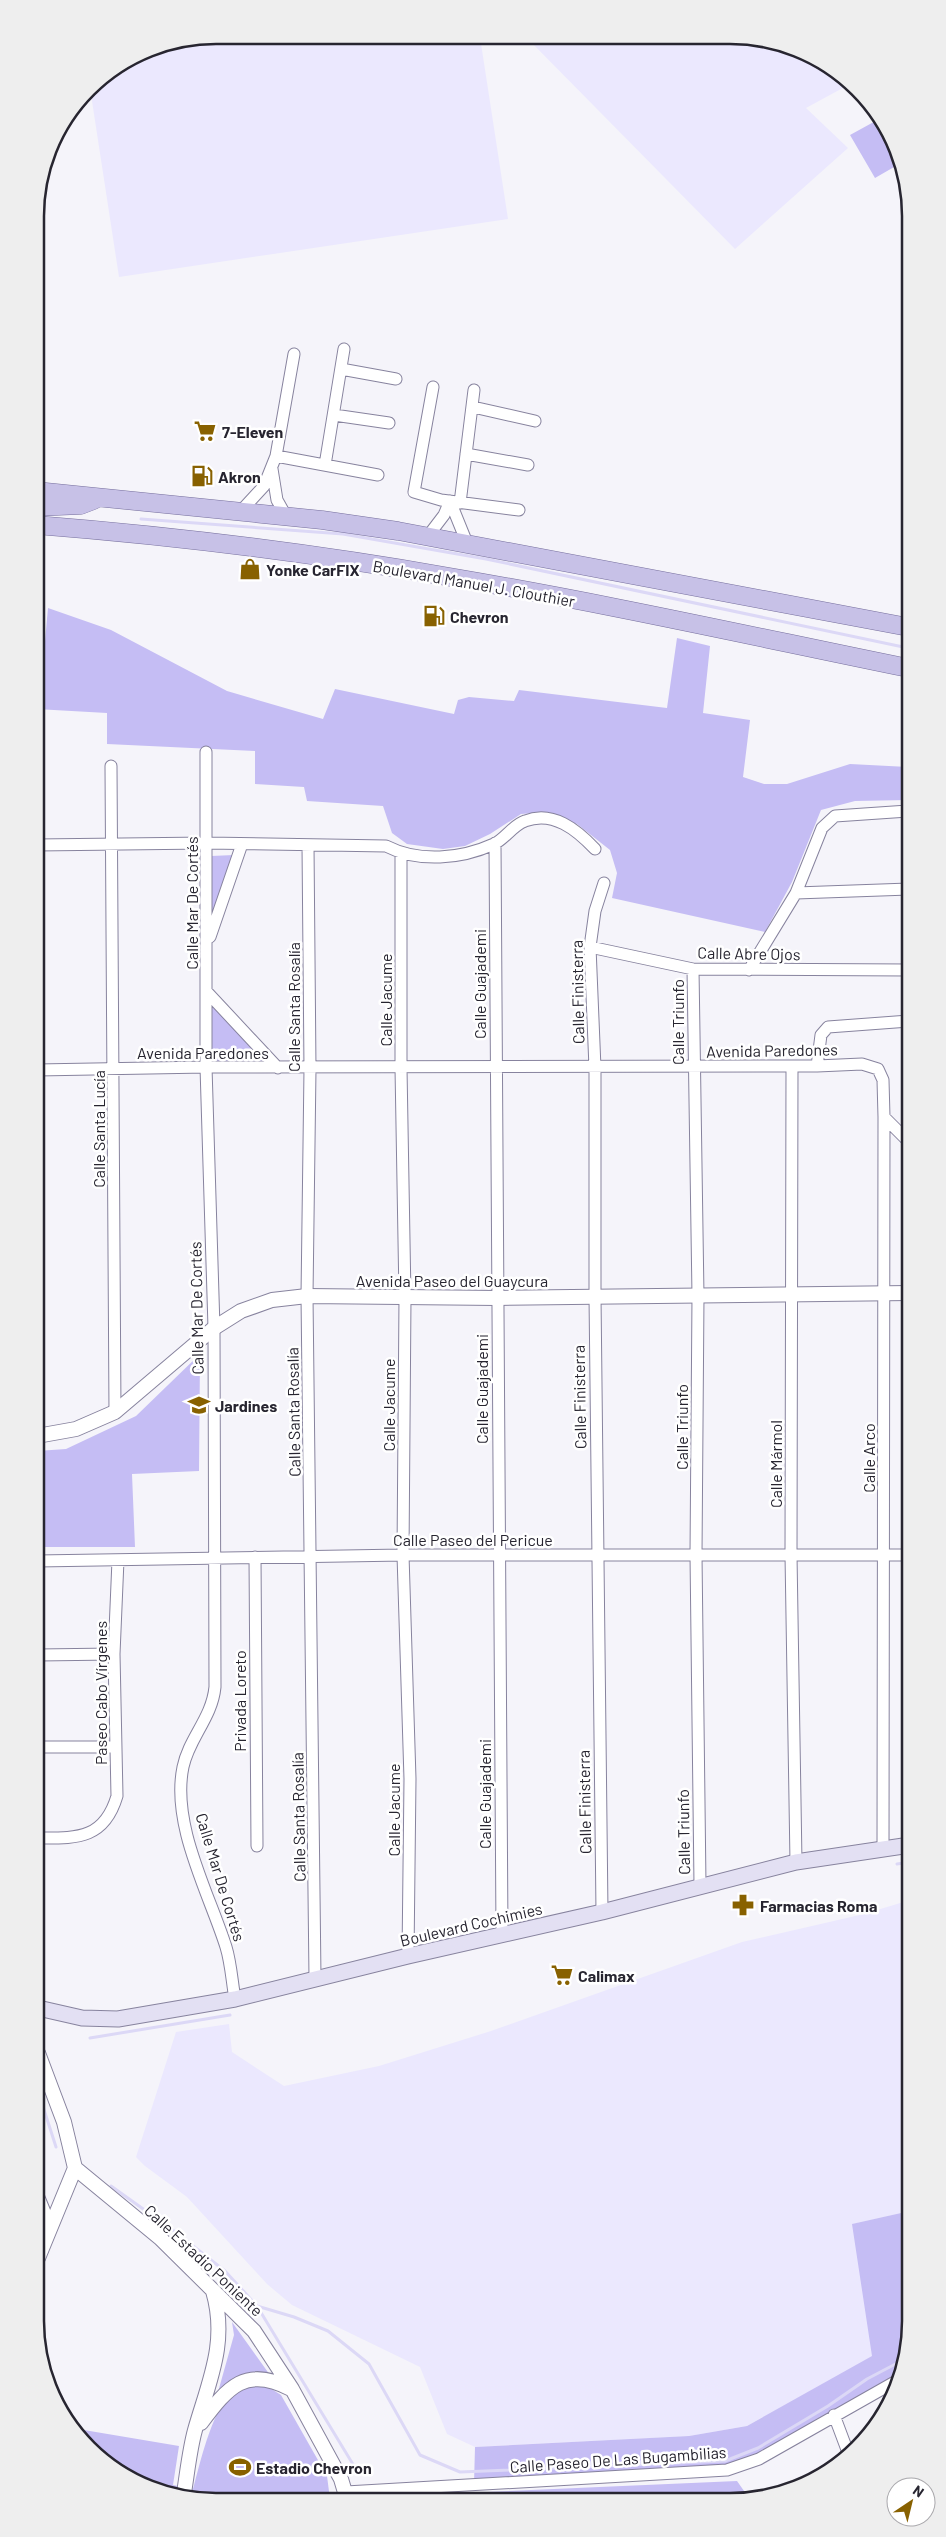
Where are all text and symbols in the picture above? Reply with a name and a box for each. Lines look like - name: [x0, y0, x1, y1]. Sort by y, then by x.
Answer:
- supermarket icon: 7-Eleven: [192, 418, 218, 444]
- place label: 7-Eleven: [222, 422, 283, 441]
- fuel station icon: Akron: [189, 463, 215, 489]
- place label: Akron: [218, 467, 261, 486]
- shop icon: Yonke CarFIX: [237, 556, 263, 582]
- street label: Boulevard Manuel J. Clouthier: [371, 556, 577, 610]
- place label: Yonke CarFIX: [266, 560, 360, 579]
- fuel station icon: Chevron: [421, 603, 447, 629]
- place label: Chevron: [450, 607, 509, 626]
- street label: Calle Mar De Cortés: [182, 836, 201, 970]
- street label: Calle Guajademi: [470, 929, 489, 1039]
- street label: Calle Finisterra: [567, 940, 587, 1044]
- street label: Calle Santa Rosalía: [284, 942, 303, 1072]
- street label: Calle Abre Ojos: [697, 943, 801, 963]
- street label: Calle Jacume: [376, 954, 395, 1046]
- street label: Calle Triunfo: [668, 979, 687, 1065]
- street label: Avenida Paredones: [706, 1039, 838, 1061]
- street label: Avenida Paredones: [137, 1043, 269, 1062]
- street label: Calle Santa Lucía: [89, 1070, 108, 1188]
- street label: Calle Mar De Cortés: [185, 1241, 207, 1375]
- street label: Avenida Paseo del Guaycura: [356, 1271, 548, 1290]
- street label: Calle Guajademi: [472, 1334, 491, 1444]
- street label: Calle Finisterra: [569, 1345, 589, 1449]
- street label: Calle Santa Rosalía: [282, 1347, 304, 1477]
- street label: Calle Jacume: [379, 1359, 398, 1451]
- street label: Calle Triunfo: [672, 1384, 691, 1470]
- school or university icon: Jardines: [186, 1392, 212, 1418]
- place label: Jardines: [215, 1396, 277, 1415]
- street label: Calle Mármol: [766, 1420, 785, 1508]
- street label: Calle Arco: [859, 1423, 878, 1493]
- street label: Calle Paseo del Pericue: [393, 1530, 553, 1549]
- street label: Paseo Cabo Vírgenes: [91, 1621, 110, 1765]
- street label: Privada Loreto: [230, 1650, 249, 1752]
- street label: Calle Guajademi: [475, 1739, 494, 1849]
- street label: Calle Finisterra: [574, 1750, 594, 1854]
- street label: Calle Santa Rosalía: [287, 1752, 309, 1882]
- street label: Calle Jacume: [384, 1764, 403, 1856]
- street label: Calle Triunfo: [673, 1789, 693, 1875]
- street label: Calle Mar De Cortés: [192, 1811, 250, 1943]
- pharmacy icon: Farmacias Roma: [730, 1892, 756, 1918]
- place label: Farmacias Roma: [760, 1896, 877, 1915]
- street label: Boulevard Cochimies: [398, 1898, 544, 1950]
- supermarket icon: Calimax: [549, 1962, 575, 1988]
- place label: Calimax: [578, 1966, 635, 1985]
- street label: Calle Estadio Poniente: [141, 2200, 267, 2320]
- street label: Calle Paseo De Las Bugambilias: [509, 2442, 727, 2476]
- sports icon: Estadio Chevron: [227, 2454, 253, 2480]
- place label: Estadio Chevron: [256, 2458, 372, 2477]
- north arrow: [886, 2477, 936, 2527]
- text: N: [910, 2481, 927, 2501]

